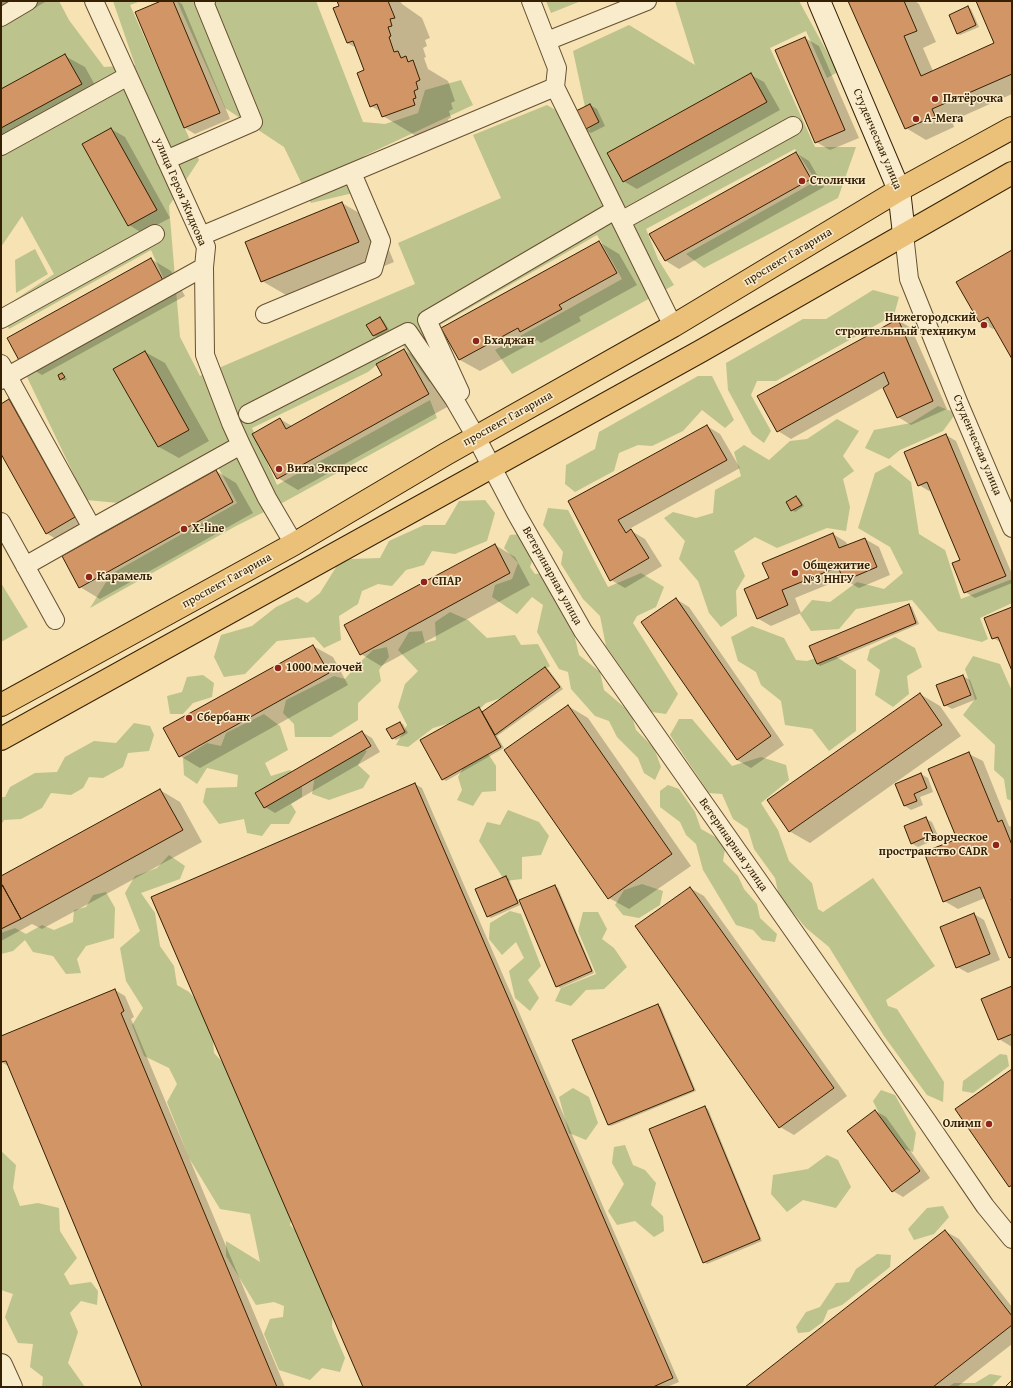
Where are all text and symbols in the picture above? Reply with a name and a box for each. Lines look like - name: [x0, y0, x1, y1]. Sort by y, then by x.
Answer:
- street label: Студенческая улица: [849, 86, 905, 192]
- place label: Пятёрочка: [943, 92, 1003, 106]
- marker: Пятёрочка: [930, 94, 940, 104]
- place label: А-Мега: [924, 112, 964, 126]
- marker: А-Мега: [911, 114, 921, 124]
- street label: улица Героя Жидкова: [151, 136, 209, 248]
- place label: Столички: [810, 174, 866, 188]
- marker: Столички: [797, 176, 807, 186]
- street label: проспект Гагарина: [741, 225, 835, 289]
- place label: Нижегородский строительный техникум: [835, 311, 976, 339]
- marker: Нижегородский строительный техникум: [979, 320, 989, 330]
- place label: Бхаджан: [484, 334, 534, 348]
- marker: Бхаджан: [471, 336, 481, 346]
- street label: проспект Гагарина: [461, 388, 555, 450]
- street label: Студенческая улица: [949, 392, 1005, 498]
- place label: Вита Экспресс: [287, 462, 368, 476]
- marker: Вита Экспресс: [274, 464, 284, 474]
- place label: X-line: [192, 522, 224, 536]
- marker: X-line: [179, 524, 189, 534]
- street label: Ветеринарная улица: [519, 524, 585, 628]
- street label: проспект Гагарина: [180, 550, 274, 612]
- place label: Общежитие №3 ННГУ: [803, 559, 870, 587]
- marker: Общежитие №3 ННГУ: [790, 568, 800, 578]
- place label: Карамель: [97, 570, 152, 584]
- marker: Карамель: [84, 572, 94, 582]
- place label: СПАР: [432, 575, 462, 589]
- marker: СПАР: [419, 577, 429, 587]
- place label: 1000 мелочей: [286, 661, 362, 675]
- marker: 1000 мелочей: [273, 663, 283, 673]
- place label: Сбербанк: [197, 711, 250, 725]
- marker: Сбербанк: [184, 713, 194, 723]
- street label: Ветеринарная улица: [695, 796, 771, 894]
- place label: Творческое пространство CADR: [879, 831, 988, 859]
- marker: Творческое пространство CADR: [991, 840, 1001, 850]
- place label: Олимп: [943, 1117, 981, 1131]
- marker: Олимп: [984, 1119, 994, 1129]

